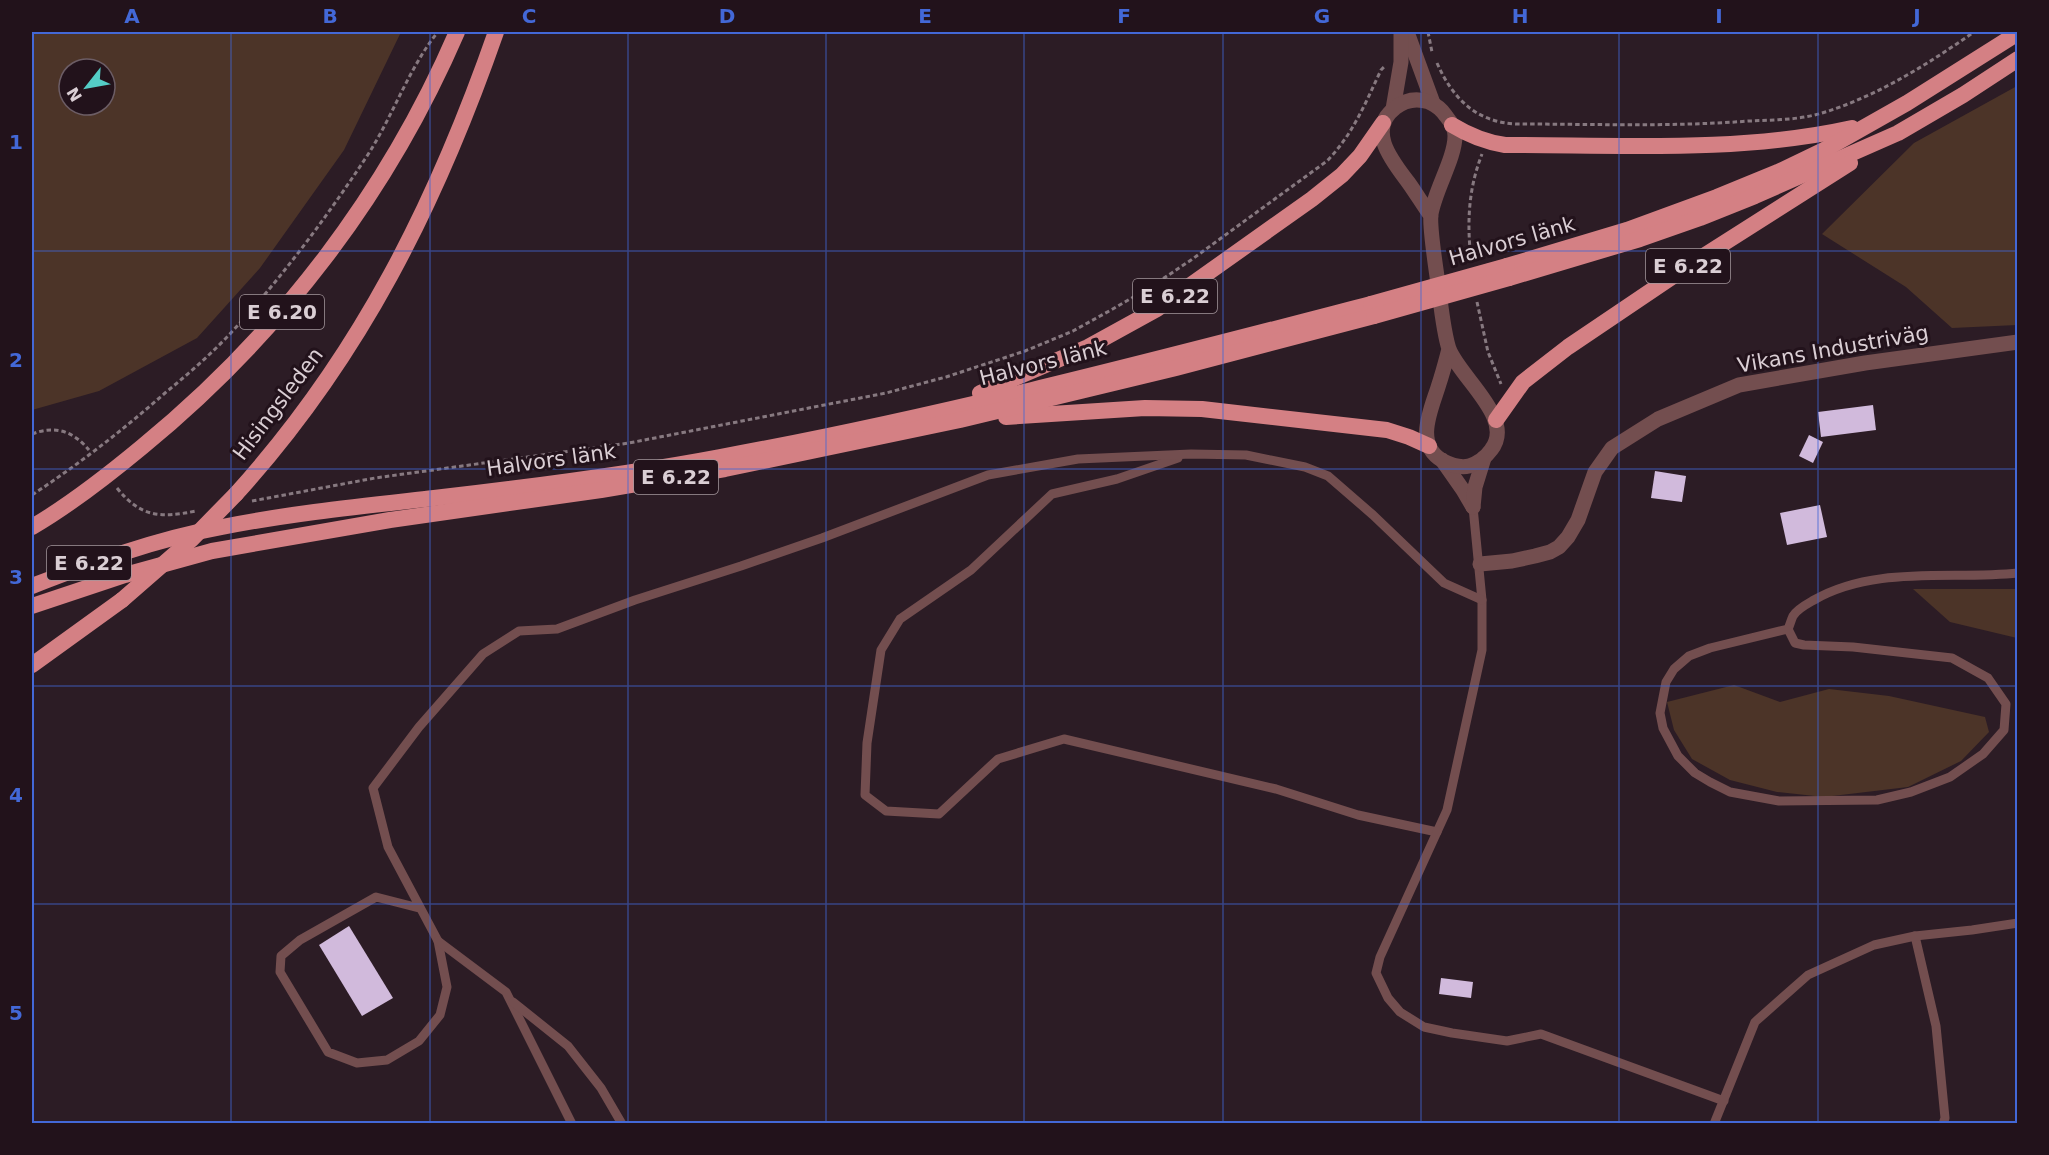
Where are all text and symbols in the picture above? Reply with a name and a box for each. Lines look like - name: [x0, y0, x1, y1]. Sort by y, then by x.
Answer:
- text: A: [124, 4, 140, 28]
- text: B: [322, 4, 338, 28]
- text: C: [522, 4, 536, 28]
- text: D: [719, 4, 735, 28]
- text: E: [918, 4, 932, 28]
- text: F: [1117, 4, 1131, 28]
- text: G: [1314, 4, 1330, 28]
- text: H: [1512, 4, 1528, 28]
- text: I: [1715, 4, 1723, 28]
- text: J: [1911, 4, 1921, 28]
- north arrow: [57, 57, 117, 117]
- text: N: [63, 84, 86, 105]
- text: 1: [9, 130, 23, 154]
- street label: Halvors länk: [1446, 211, 1579, 270]
- road number: E 6.22: [1646, 249, 1730, 283]
- road number: E 6.22: [1133, 279, 1217, 313]
- road number: E 6.20: [240, 295, 324, 329]
- street label: Vikans Industriväg: [1736, 320, 1930, 378]
- street label: Halvors länk: [977, 335, 1110, 390]
- street label: Hisingsleden: [228, 343, 328, 465]
- text: 2: [9, 348, 23, 372]
- street label: Halvors länk: [485, 439, 618, 481]
- road number: E 6.22: [634, 460, 718, 494]
- road number: E 6.22: [47, 546, 131, 580]
- text: 3: [9, 565, 23, 589]
- text: 4: [9, 783, 23, 807]
- text: 5: [9, 1001, 23, 1025]

